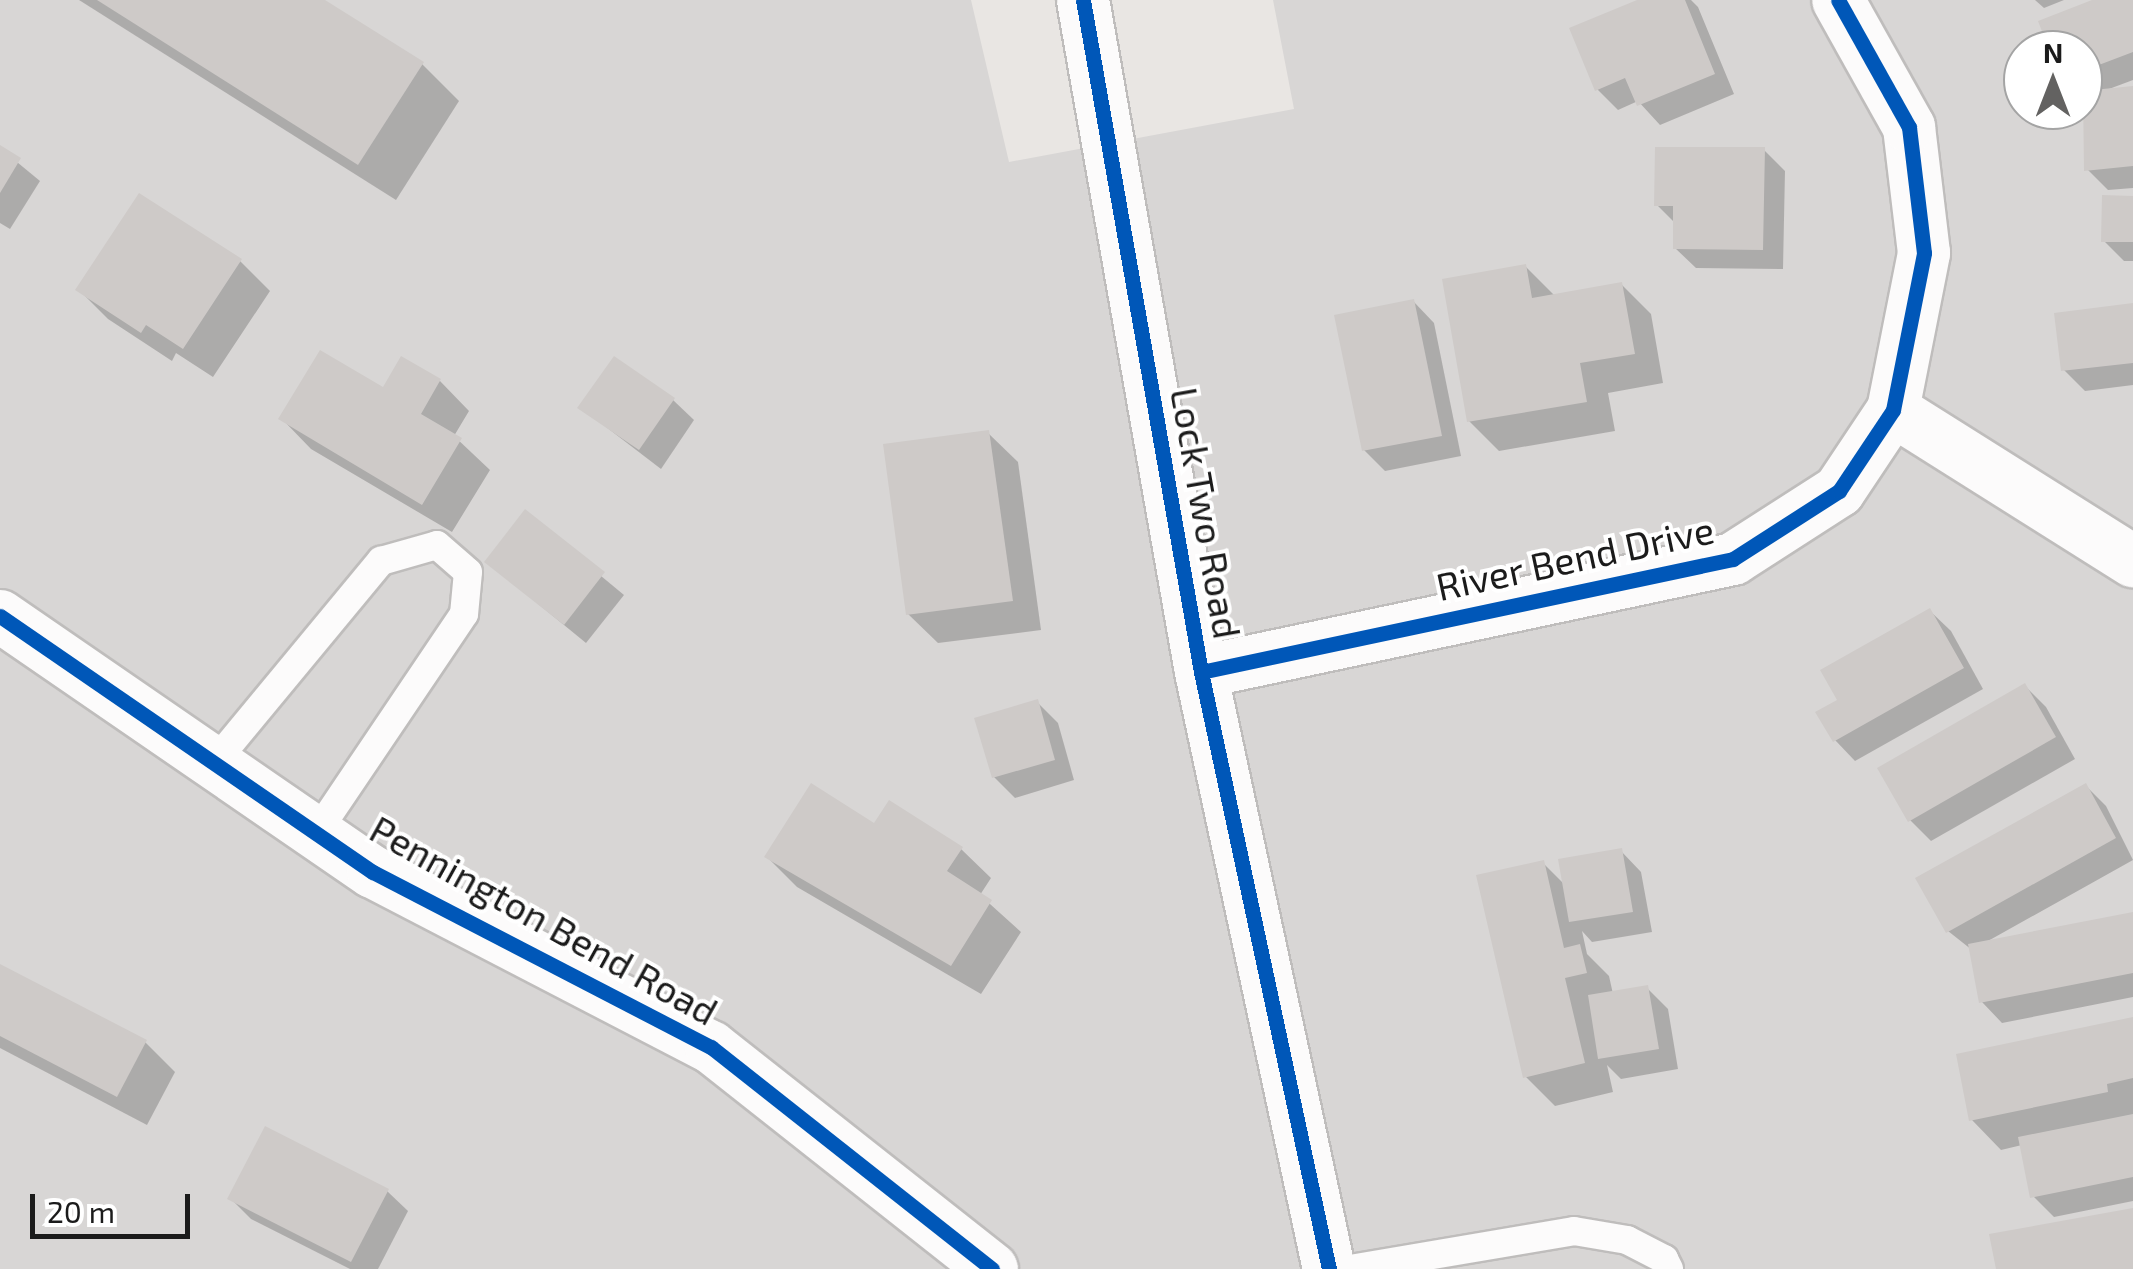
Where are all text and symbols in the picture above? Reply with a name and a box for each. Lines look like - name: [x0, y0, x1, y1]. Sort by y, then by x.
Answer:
- north arrow: [2003, 30, 2103, 130]
- text: N: [2043, 35, 2063, 69]
- street label: Lock Two Road: [1161, 383, 1251, 643]
- street label: River Bend Drive: [1432, 506, 1718, 610]
- street label: Pennington Bend Road: [362, 806, 726, 1034]
- scale bar: [35, 1174, 195, 1236]
- text: 20 m: [47, 1193, 115, 1229]

